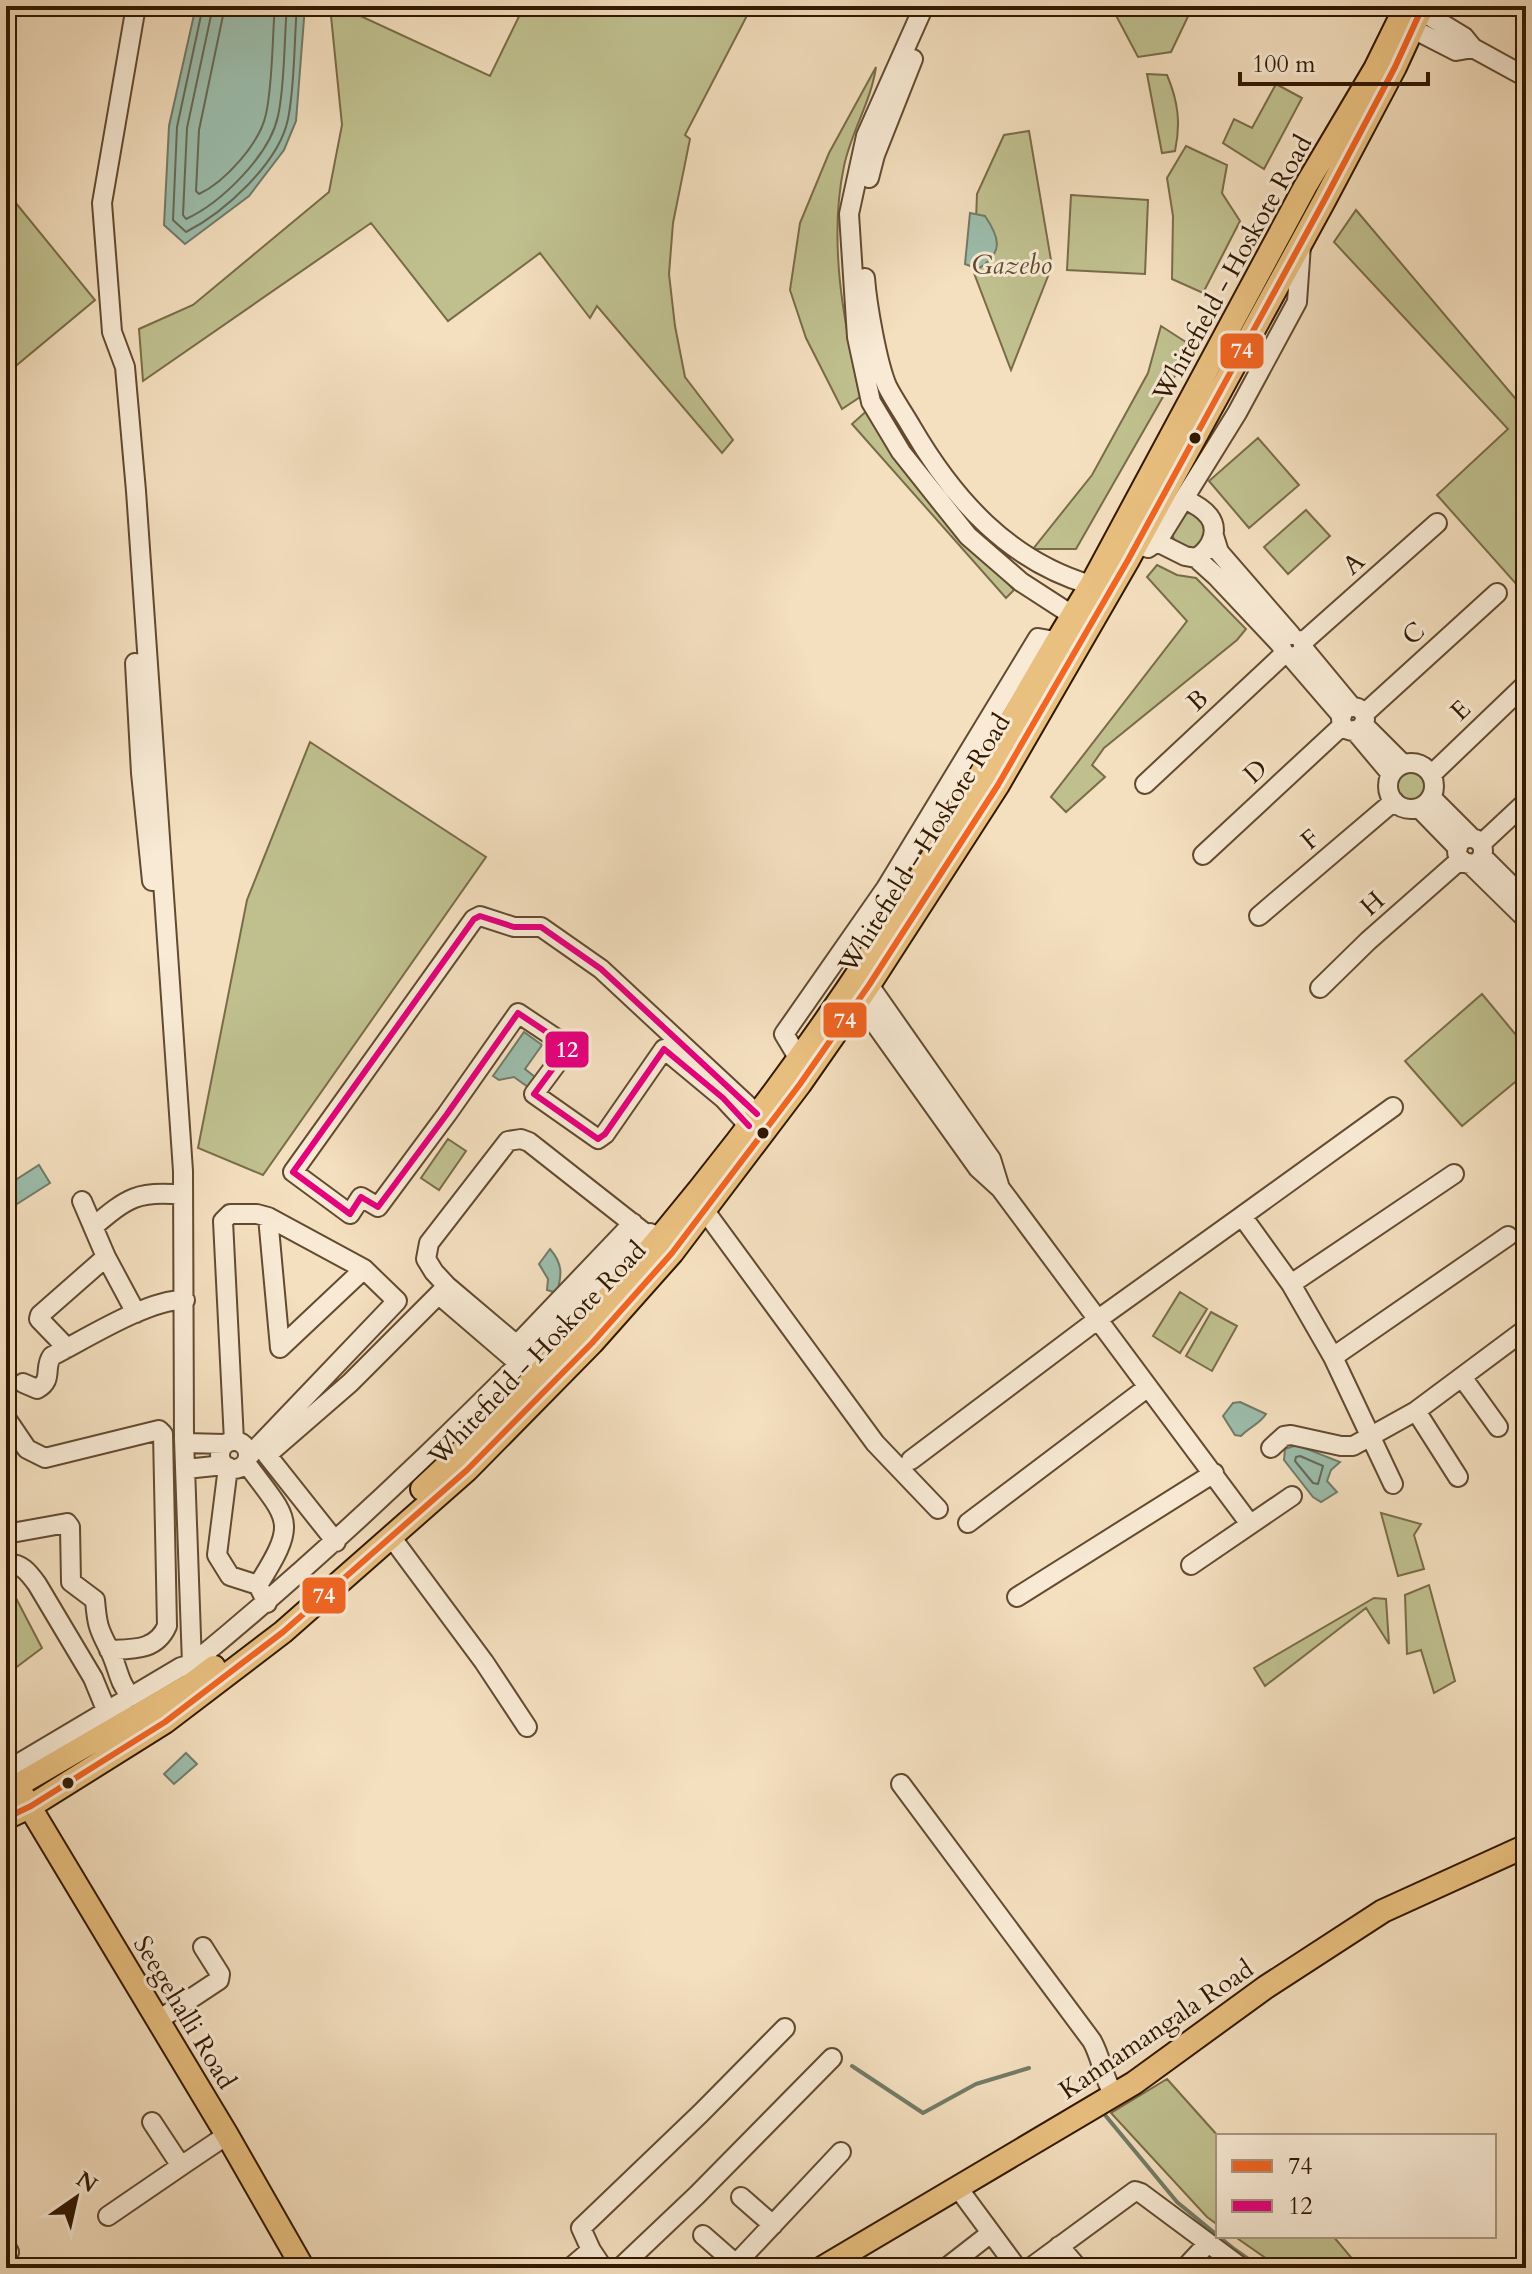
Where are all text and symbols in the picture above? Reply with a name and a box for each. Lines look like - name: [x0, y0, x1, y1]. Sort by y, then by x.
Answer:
- scale bar: [1240, 36, 1428, 86]
- text: 100 m: [1252, 48, 1316, 81]
- street label: Whitefield - Hoskote Road: [1144, 129, 1320, 409]
- park label: Gazebo: [972, 248, 1052, 283]
- line badge: 74: [1219, 332, 1265, 370]
- text: 74: [1231, 336, 1253, 366]
- unlabelled marker: [1187, 430, 1203, 446]
- street label: A: [1335, 544, 1372, 583]
- street label: C: [1394, 614, 1432, 653]
- street label: B: [1179, 682, 1216, 719]
- street label: E: [1442, 692, 1478, 729]
- street label: Whitefield - Hoskote Road: [830, 707, 1019, 980]
- street label: D: [1236, 751, 1275, 791]
- street label: F: [1293, 821, 1327, 858]
- street label: H: [1353, 883, 1392, 924]
- line badge: 74: [822, 1001, 868, 1039]
- text: 74: [834, 1006, 856, 1036]
- line badge: 12: [544, 1030, 590, 1069]
- text: 12: [556, 1035, 578, 1065]
- unlabelled marker: [755, 1125, 771, 1141]
- street label: Whitefield - Hoskote Road: [420, 1233, 654, 1474]
- line badge: 74: [301, 1576, 347, 1615]
- text: 74: [313, 1581, 335, 1611]
- unlabelled marker: [60, 1775, 76, 1791]
- street label: Seegehalli Road: [125, 1929, 244, 2096]
- street label: Kannamangala Road: [1052, 1951, 1260, 2107]
- legend: [1216, 2134, 1496, 2238]
- text: 74: [1288, 2150, 1313, 2183]
- north arrow: [36, 2158, 116, 2238]
- text: N: [70, 2164, 103, 2200]
- text: 12: [1288, 2190, 1313, 2223]

